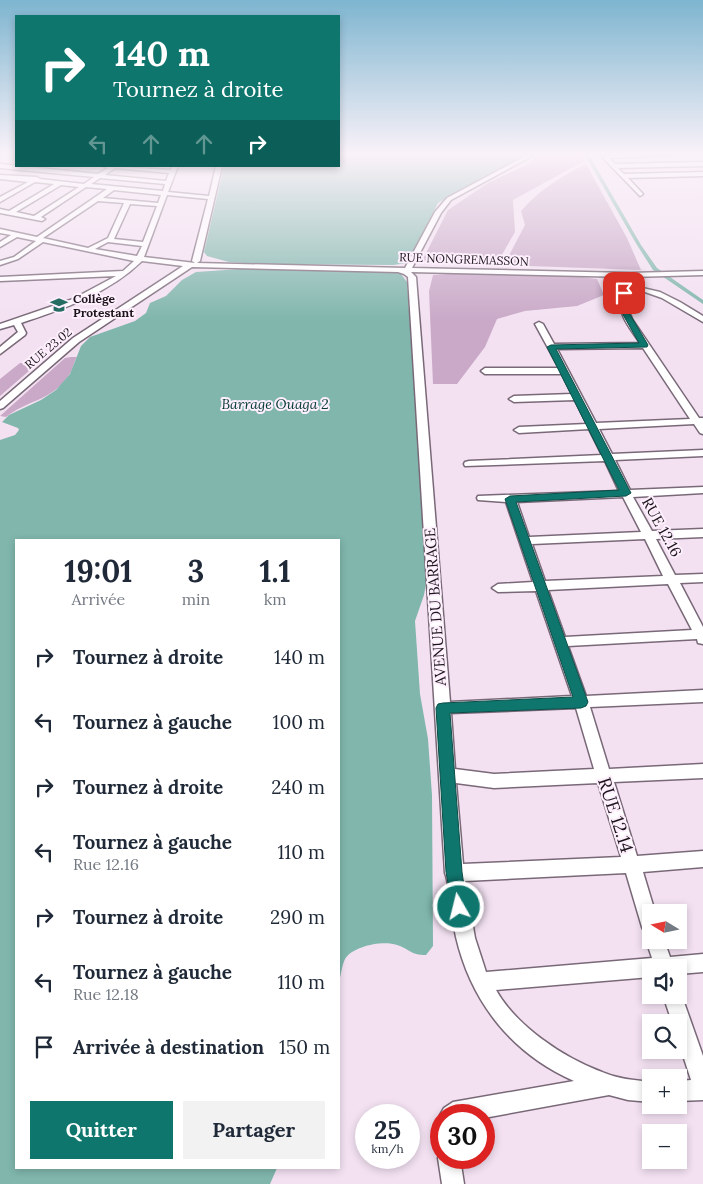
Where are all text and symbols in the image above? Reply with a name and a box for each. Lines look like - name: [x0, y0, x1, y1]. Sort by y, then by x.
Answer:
- text: 140 m: [113, 31, 210, 76]
- icon: right: [30, 35, 95, 100]
- text: Tournez à droite: [113, 75, 283, 103]
- icon: left: [84, 130, 112, 158]
- icon: ahead: [137, 130, 165, 158]
- icon: ahead: [190, 130, 218, 158]
- icon: right: [243, 130, 271, 158]
- street label: RUE NONGREMASSON: [399, 249, 529, 269]
- pin: [603, 272, 645, 314]
- icon: arrive: [610, 279, 638, 307]
- place label: Collège Protestant: [73, 291, 135, 320]
- school or university icon: Collège Protestant: [49, 295, 69, 315]
- street label: RUE 23.02: [21, 324, 75, 372]
- water label: Barrage Ouaga 2: [221, 395, 329, 413]
- street label: RUE 12.16: [638, 494, 686, 560]
- street label: AVENUE DU BARRAGE: [420, 527, 450, 688]
- text: 19:01: [64, 552, 132, 590]
- text: 3: [188, 552, 204, 590]
- text: 1.1: [259, 552, 291, 590]
- text: Arrivée: [72, 589, 125, 609]
- text: min: [182, 589, 210, 609]
- text: km: [264, 589, 287, 609]
- icon: right: [30, 643, 58, 671]
- text: Tournez à droite: [73, 645, 223, 669]
- text: 140 m: [274, 645, 325, 669]
- icon: left: [30, 708, 58, 736]
- text: Tournez à gauche: [73, 710, 232, 734]
- text: 100 m: [273, 710, 325, 734]
- icon: right: [30, 773, 58, 801]
- text: Tournez à droite: [73, 775, 223, 799]
- text: 240 m: [271, 775, 325, 799]
- street label: RUE 12.14: [593, 775, 639, 856]
- text: Tournez à gauche: [73, 830, 232, 854]
- icon: left: [30, 838, 58, 866]
- text: 110 m: [277, 840, 325, 864]
- text: Rue 12.16: [73, 854, 139, 874]
- position arrow: [432, 880, 484, 932]
- icon: right: [30, 903, 58, 931]
- north arrow: [642, 904, 688, 949]
- map controls: [642, 904, 687, 1169]
- text: Tournez à droite: [73, 905, 223, 929]
- text: 290 m: [270, 905, 325, 929]
- button: sound: [642, 959, 687, 1004]
- text: Tournez à gauche: [73, 960, 232, 984]
- icon: left: [30, 968, 58, 996]
- text: 110 m: [277, 970, 325, 994]
- text: Rue 12.18: [73, 984, 139, 1004]
- button: search: [642, 1014, 687, 1059]
- icon: arrive: [30, 1033, 58, 1061]
- text: Arrivée à destination: [73, 1035, 264, 1059]
- text: 150 m: [279, 1035, 330, 1059]
- button: +: [642, 1069, 687, 1114]
- button: Quitter: [30, 1101, 173, 1159]
- button: Partager: [183, 1101, 325, 1159]
- speed limit sign: 30: [430, 1104, 495, 1169]
- text: 25: [374, 1114, 401, 1146]
- button: −: [642, 1124, 687, 1169]
- text: km/h: [371, 1141, 404, 1156]

